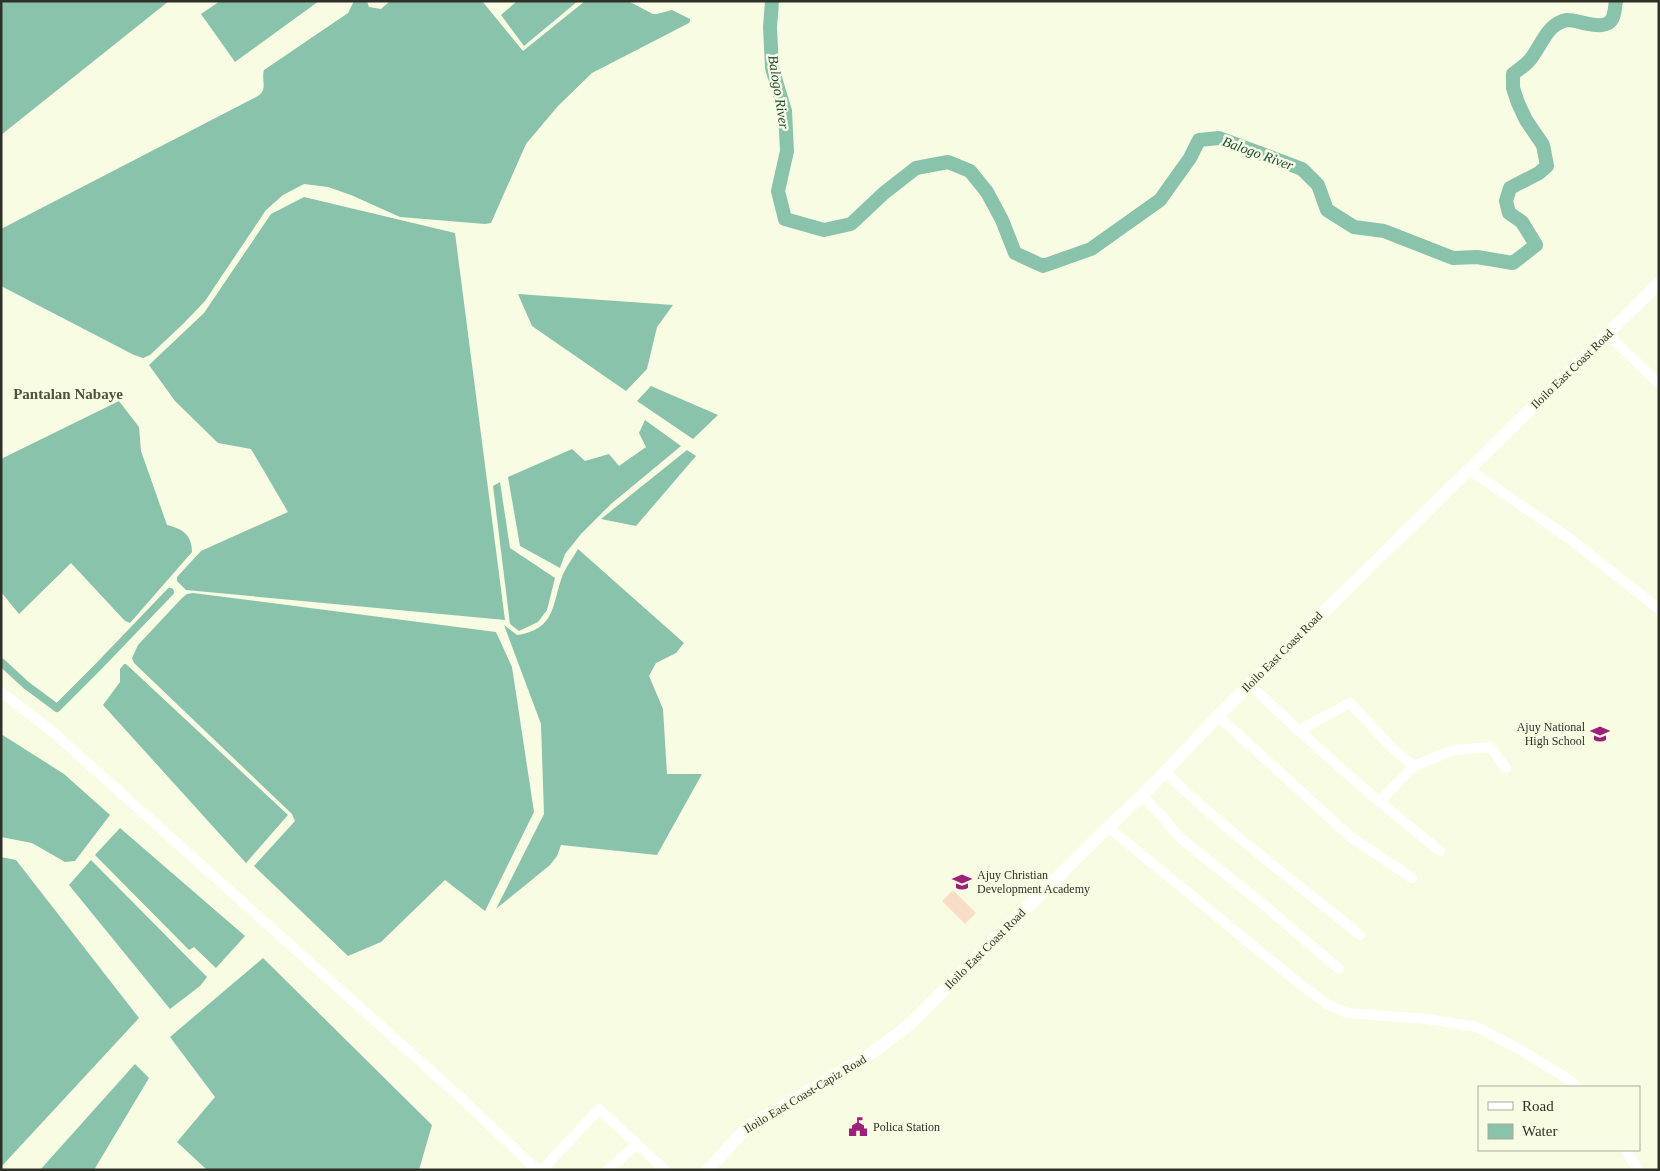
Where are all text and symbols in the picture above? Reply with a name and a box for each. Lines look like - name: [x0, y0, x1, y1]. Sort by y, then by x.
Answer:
- water label: Balogo River: [765, 54, 792, 130]
- water label: Balogo River: [1220, 134, 1296, 173]
- street label: Iloilo East Coast Road: [1528, 326, 1616, 412]
- district label: Pantalan Nabaye: [13, 386, 123, 402]
- street label: Iloilo East Coast Road: [1239, 609, 1325, 695]
- place label: Ajuy National High School: [1517, 720, 1586, 748]
- school or university icon: Ajuy National High School: [1589, 723, 1611, 745]
- place label: Ajuy Christian Development Academy: [977, 868, 1090, 896]
- school or university icon: Ajuy Christian Development Academy: [951, 871, 973, 893]
- street label: Iloilo East Coast Road: [942, 906, 1028, 992]
- street label: Iloilo East Coast-Capiz Road: [741, 1052, 869, 1136]
- legend: [1478, 1086, 1640, 1151]
- text: Road: [1522, 1098, 1554, 1114]
- public building icon: Polica Station: [847, 1116, 869, 1138]
- place label: Polica Station: [873, 1120, 940, 1134]
- text: Water: [1522, 1123, 1557, 1139]

